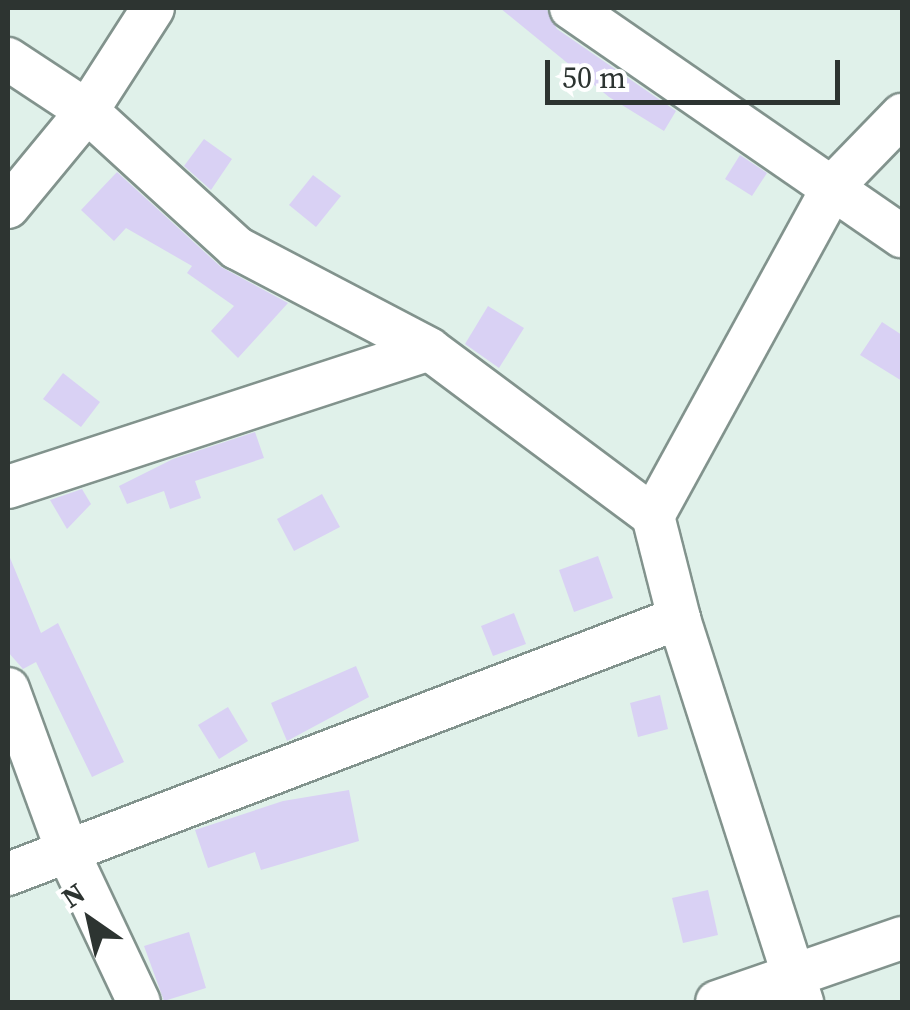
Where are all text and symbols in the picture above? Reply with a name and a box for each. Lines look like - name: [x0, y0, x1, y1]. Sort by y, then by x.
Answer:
- scale bar: [550, 40, 845, 102]
- text: 50 m: [562, 57, 626, 98]
- north arrow: [40, 870, 140, 970]
- text: N: [54, 874, 92, 917]

